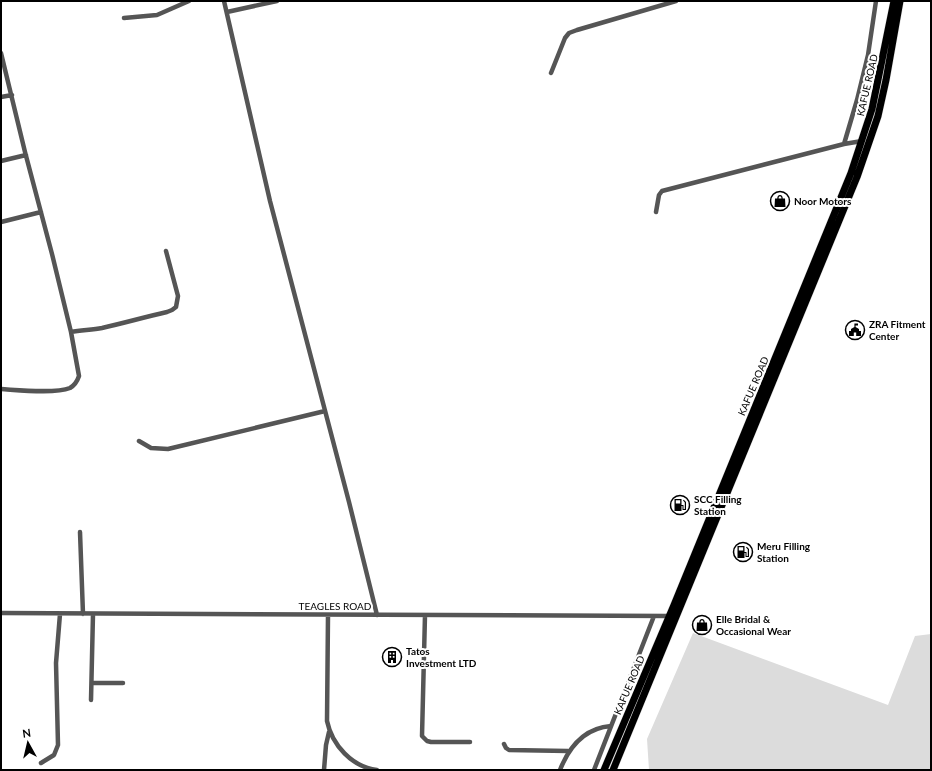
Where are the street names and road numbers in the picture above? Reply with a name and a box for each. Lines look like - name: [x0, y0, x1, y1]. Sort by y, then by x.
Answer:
- street label: KAFUE ROAD: [854, 53, 880, 117]
- street label: KAFUE ROAD: [735, 354, 771, 417]
- street label: TEAGLES ROAD: [299, 600, 372, 612]
- street label: KAFUE ROAD: [611, 653, 647, 716]

